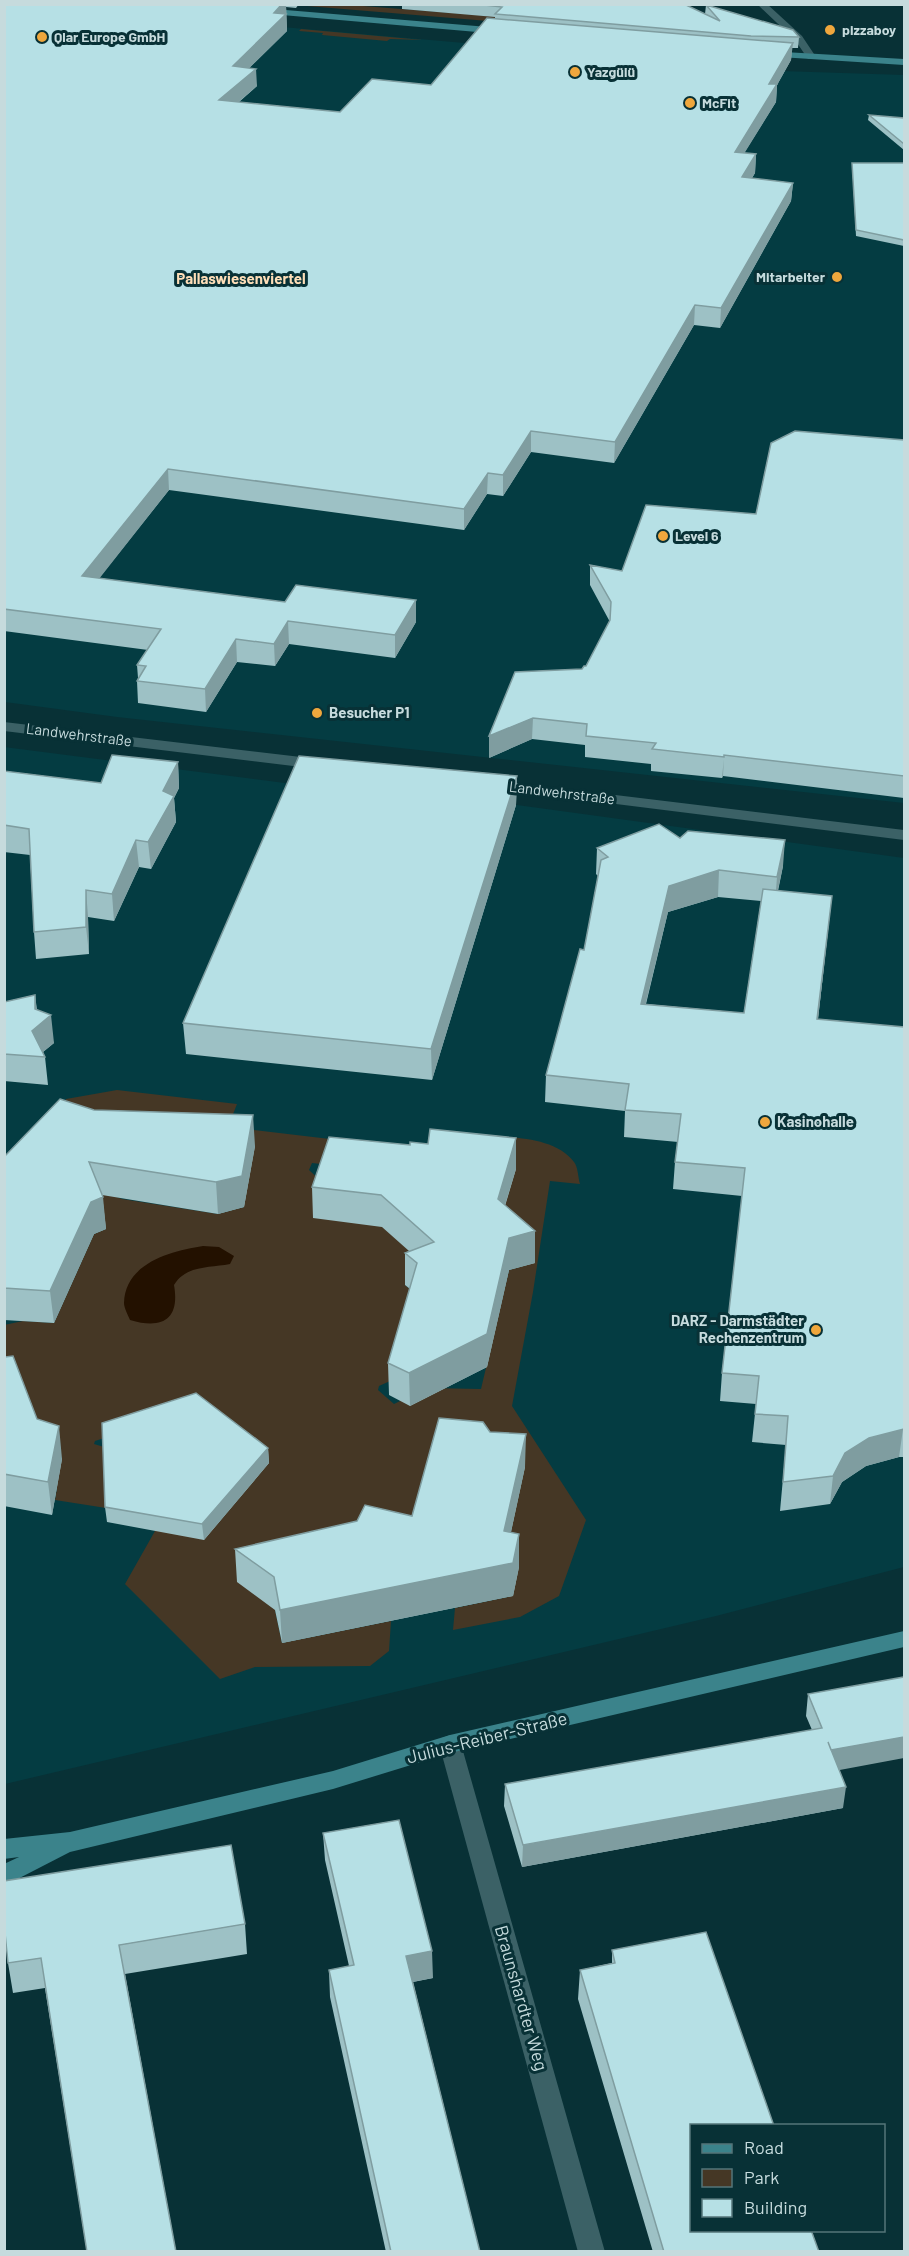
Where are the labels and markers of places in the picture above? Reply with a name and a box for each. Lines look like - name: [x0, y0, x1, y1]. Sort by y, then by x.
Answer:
- place label: pizzaboy: [842, 21, 896, 38]
- marker: pizzaboy: [823, 23, 837, 37]
- place label: Qlar Europe GmbH: [54, 28, 166, 45]
- marker: Qlar Europe GmbH: [35, 30, 49, 44]
- place label: Yazgülü: [587, 63, 635, 80]
- marker: Yazgülü: [568, 65, 582, 79]
- place label: McFit: [702, 94, 736, 111]
- marker: McFit: [683, 96, 697, 110]
- place label: Mitarbeiter: [756, 268, 826, 285]
- marker: Mitarbeiter: [830, 270, 844, 284]
- place label: Level 6: [675, 527, 719, 544]
- marker: Level 6: [656, 529, 670, 543]
- place label: Besucher P1: [329, 703, 410, 721]
- marker: Besucher P1: [310, 706, 324, 720]
- place label: Kasinohalle: [777, 1112, 854, 1130]
- marker: Kasinohalle: [758, 1115, 772, 1129]
- place label: DARZ - Darmstädter Rechenzentrum: [671, 1311, 804, 1346]
- marker: DARZ - Darmstädter Rechenzentrum: [809, 1323, 823, 1337]

